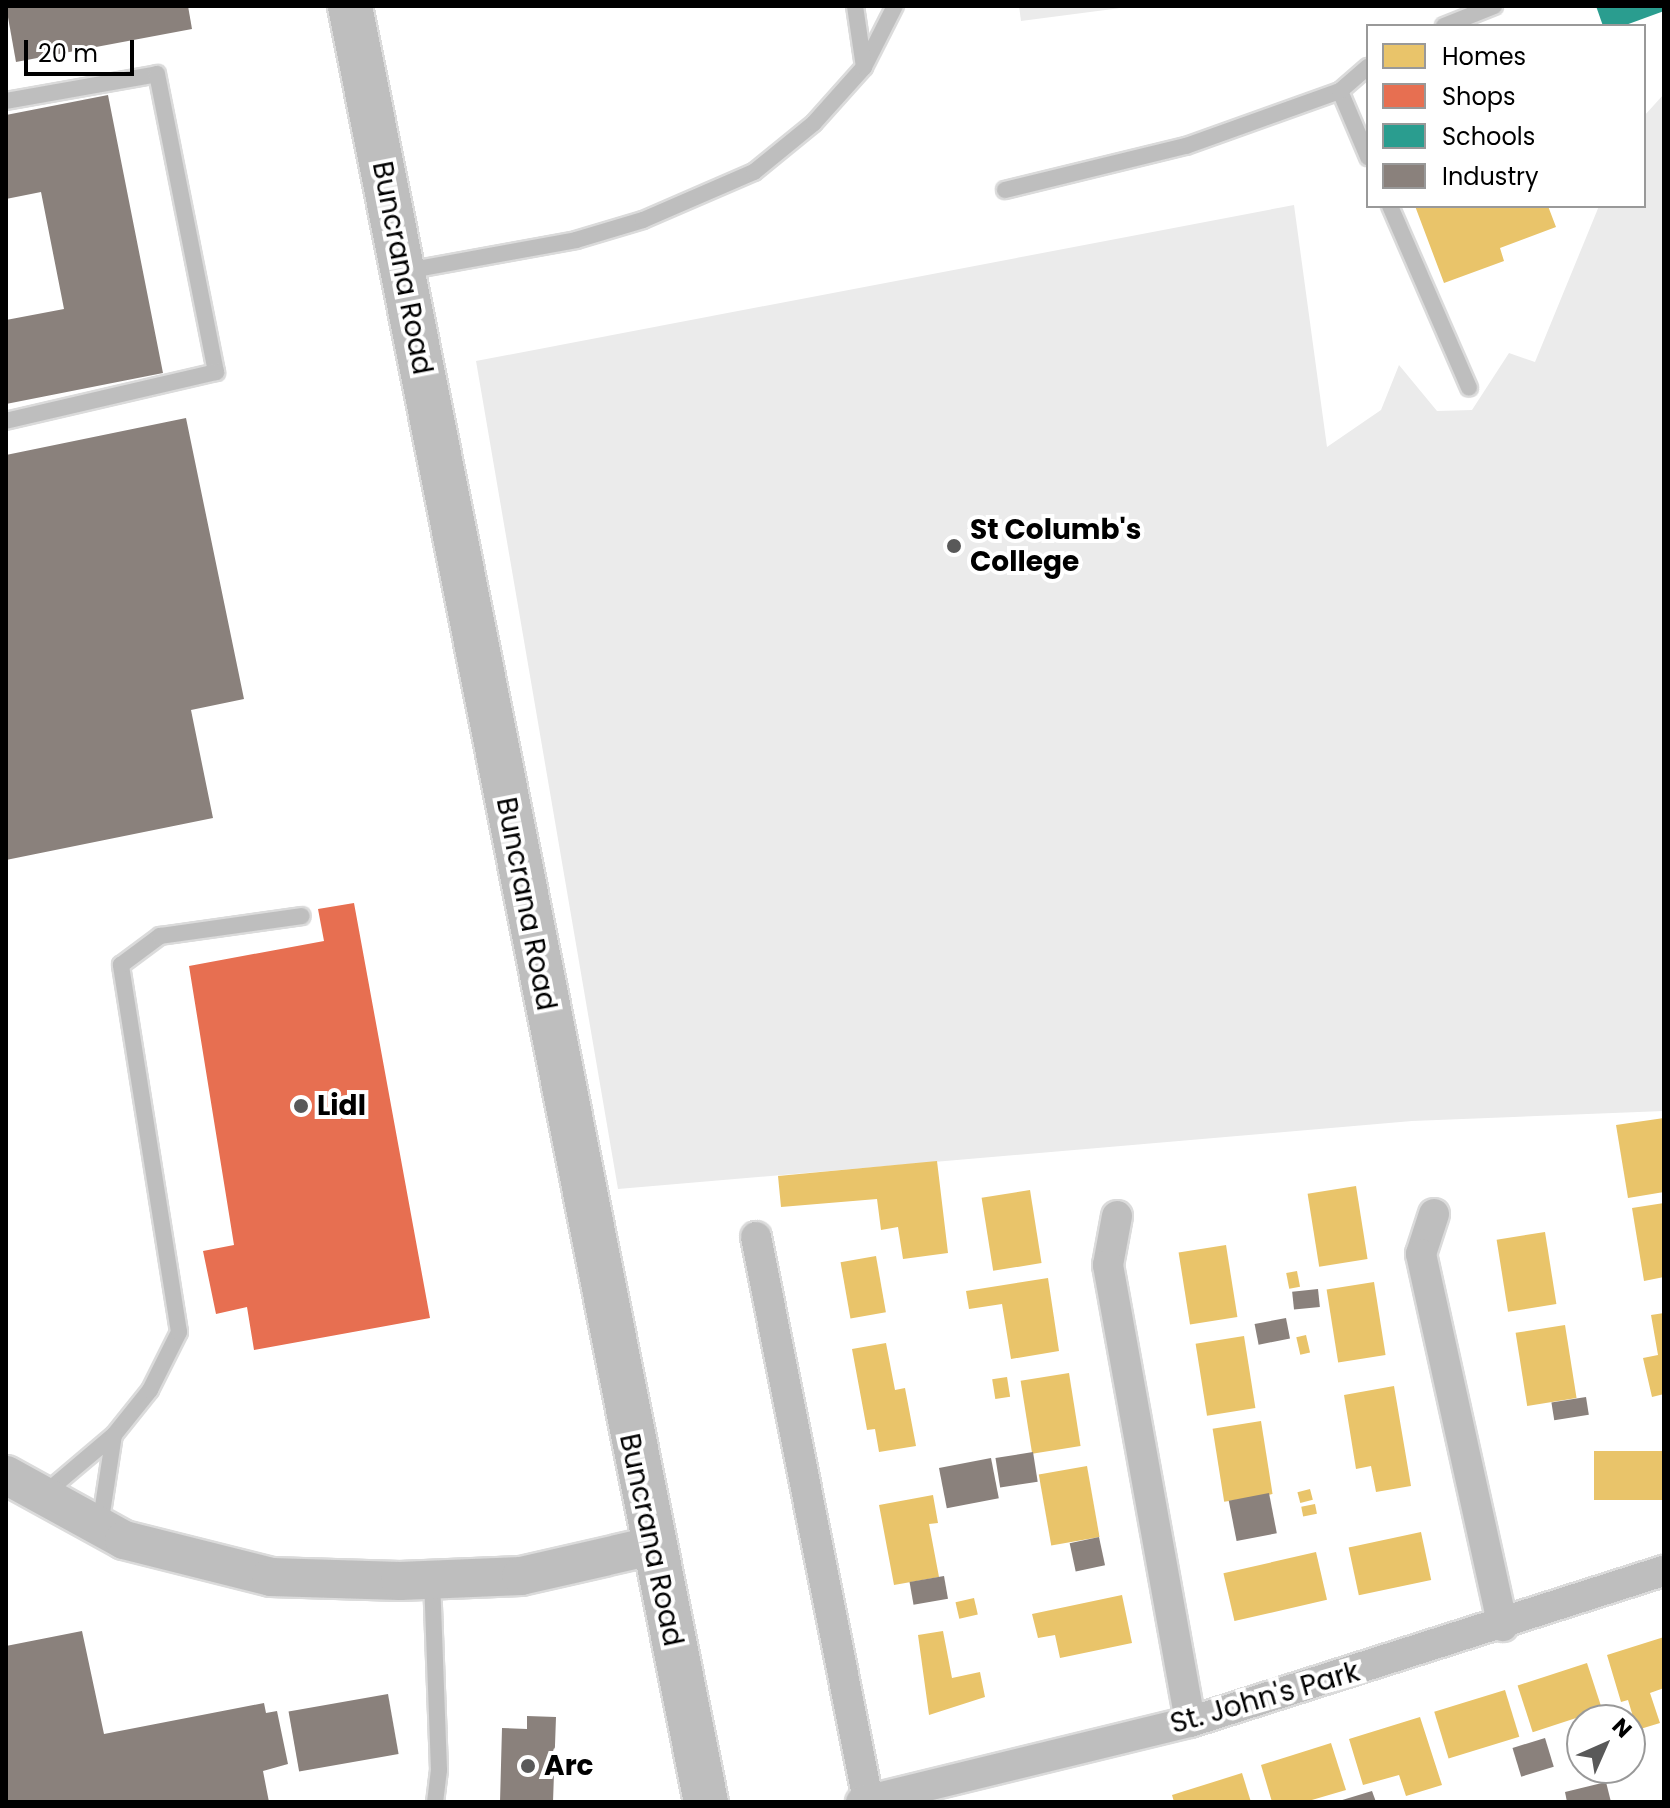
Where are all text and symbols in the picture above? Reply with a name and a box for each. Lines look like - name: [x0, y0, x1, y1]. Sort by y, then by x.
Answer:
- scale bar: [28, 24, 138, 74]
- legend: [1366, 24, 1646, 208]
- text: 20 m: [38, 37, 98, 70]
- text: Homes: [1442, 40, 1526, 73]
- text: Shops: [1442, 80, 1516, 113]
- text: Schools: [1442, 120, 1535, 153]
- street label: Buncrana Road: [365, 159, 439, 377]
- text: Industry: [1442, 160, 1539, 193]
- place label: St Columb's College: [970, 513, 1141, 579]
- marker: St Columb's College: [945, 537, 963, 555]
- street label: Buncrana Road: [489, 795, 563, 1013]
- place label: Lidl: [317, 1089, 366, 1123]
- marker: Lidl: [292, 1097, 310, 1115]
- street label: Buncrana Road: [612, 1431, 690, 1649]
- street label: St. John's Park: [1167, 1655, 1363, 1741]
- north arrow: [1566, 1704, 1646, 1784]
- text: N: [1605, 1711, 1639, 1745]
- place label: Arc: [544, 1749, 594, 1783]
- marker: Arc: [519, 1757, 537, 1775]

